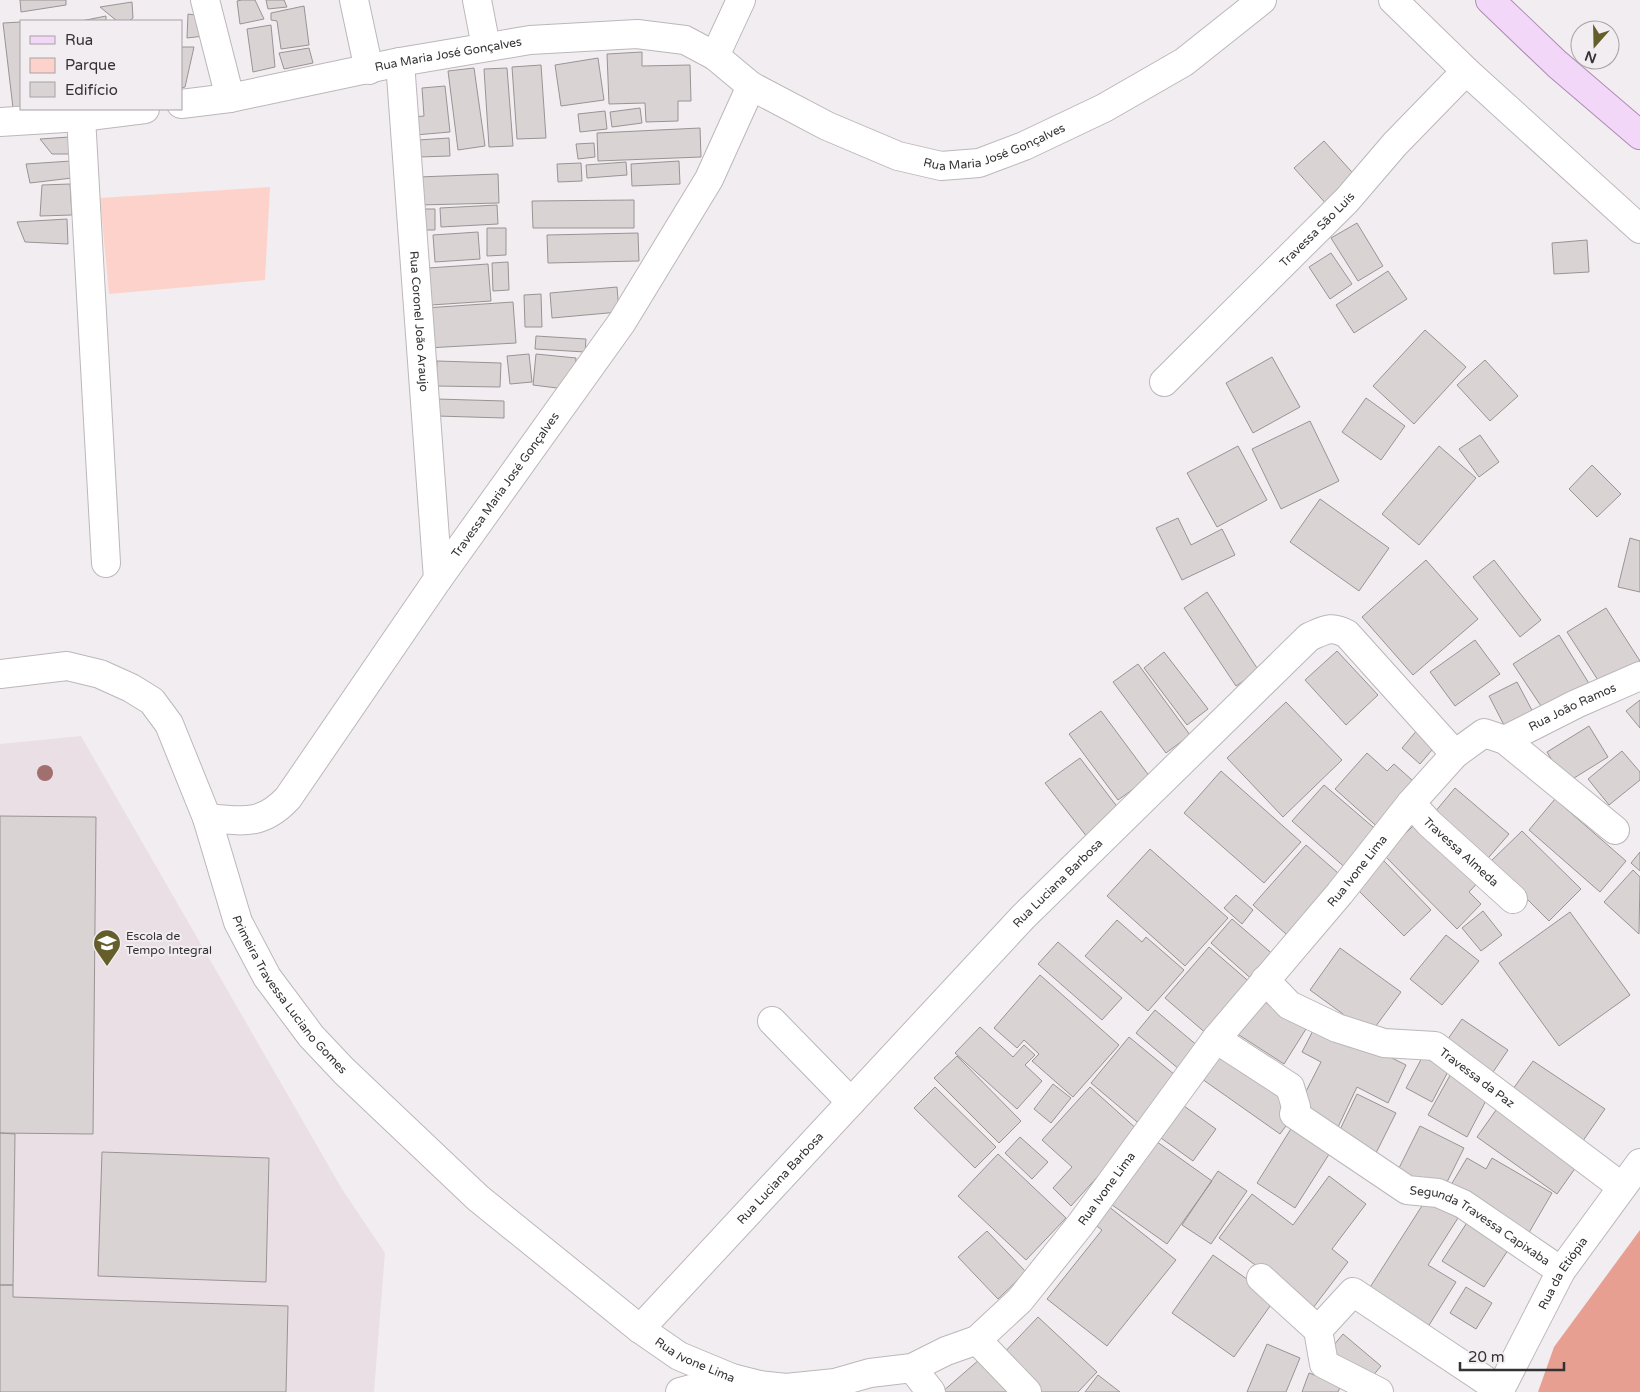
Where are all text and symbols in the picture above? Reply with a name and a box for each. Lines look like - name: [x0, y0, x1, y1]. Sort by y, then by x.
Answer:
- legend: [20, 20, 182, 110]
- north arrow: [1570, 20, 1620, 70]
- text: Rua: [65, 31, 93, 49]
- street label: Rua Maria José Gonçalves: [374, 34, 523, 74]
- text: N: [1583, 47, 1599, 67]
- text: Parque: [65, 56, 116, 74]
- text: Edifício: [65, 81, 118, 99]
- street label: Rua Maria José Gonçalves: [922, 120, 1068, 173]
- street label: Travessa São Luis: [1277, 189, 1358, 270]
- street label: Rua Coronel João Araujo: [407, 250, 431, 392]
- street label: Travessa Maria José Gonçalves: [449, 409, 562, 560]
- street label: Rua João Ramos: [1526, 680, 1618, 734]
- street label: Travessa Almeda: [1420, 815, 1501, 889]
- street label: Rua Ivone Lima: [1324, 832, 1390, 910]
- street label: Rua Luciana Barbosa: [1010, 836, 1106, 930]
- street label: Primeira Travessa Luciano Gomes: [229, 914, 350, 1077]
- school or university icon: Escola de Tempo Integral: [92, 928, 122, 967]
- place label: Escola de Tempo Integral: [126, 929, 212, 957]
- street label: Travessa da Paz: [1437, 1045, 1517, 1111]
- street label: Rua Luciana Barbosa: [734, 1129, 826, 1227]
- street label: Rua Ivone Lima: [1075, 1149, 1138, 1228]
- street label: Segunda Travessa Capixaba: [1409, 1183, 1553, 1268]
- street label: Rua da Etiópia: [1535, 1234, 1591, 1312]
- street label: Rua Ivone Lima: [652, 1334, 737, 1385]
- scale bar: [1460, 1340, 1564, 1372]
- text: 20 m: [1468, 1348, 1505, 1366]

